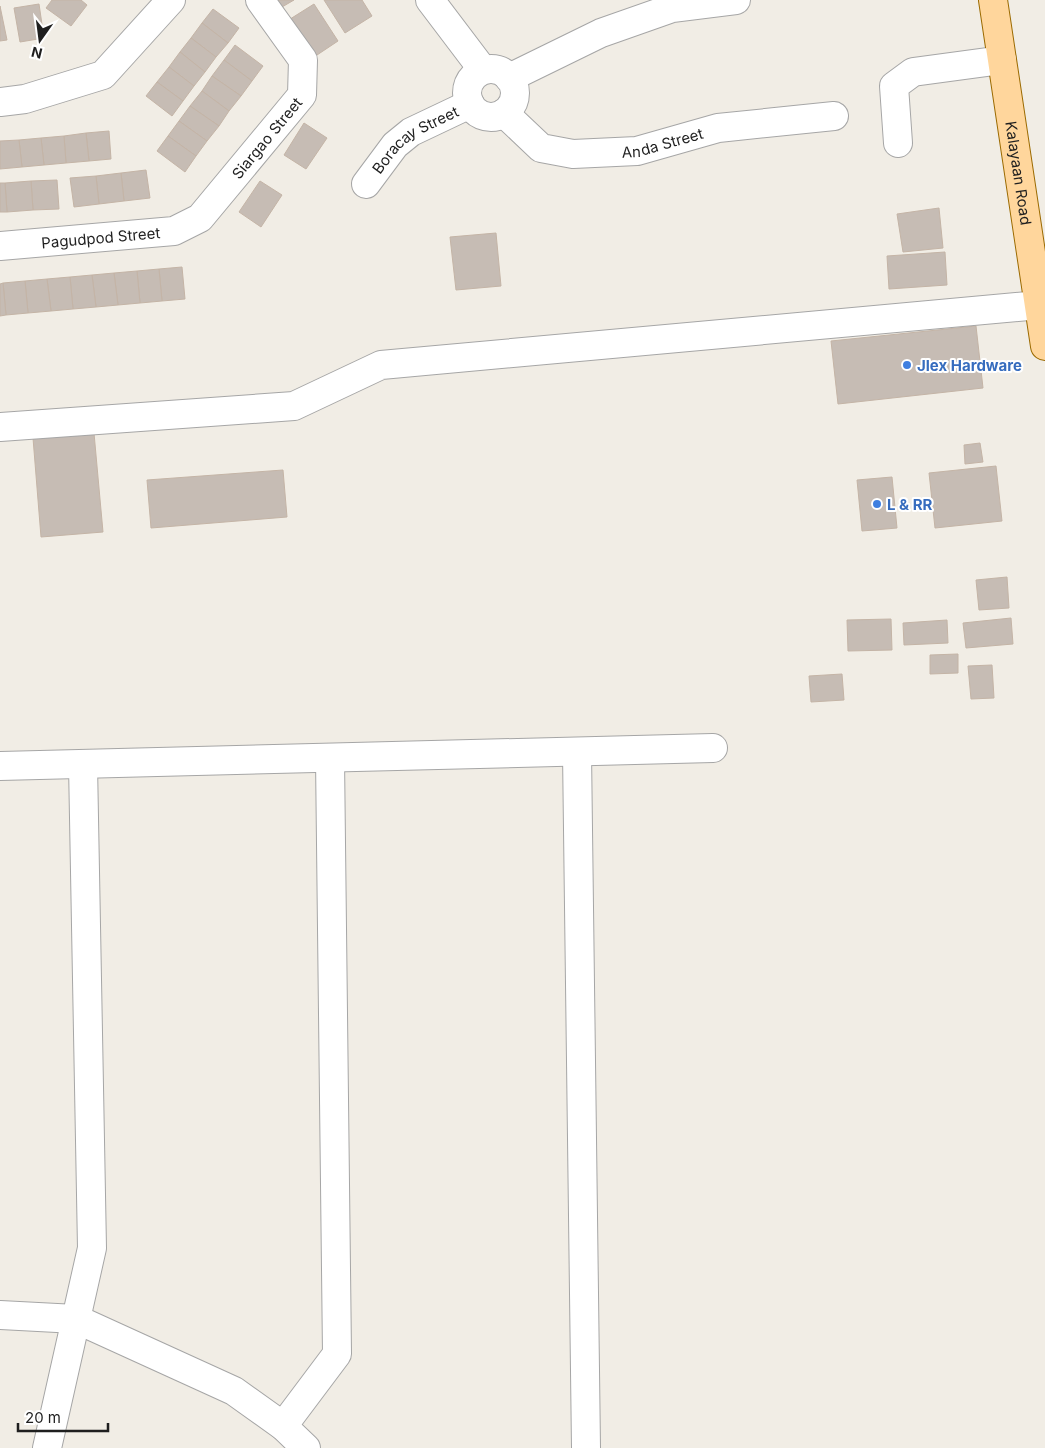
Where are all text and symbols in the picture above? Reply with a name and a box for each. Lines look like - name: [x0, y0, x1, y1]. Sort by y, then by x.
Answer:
- north arrow: [15, 15, 65, 65]
- text: N: [30, 44, 44, 63]
- street label: Siargao Street: [227, 93, 306, 182]
- street label: Boracay Street: [368, 101, 461, 177]
- street label: Kalayaan Road: [1002, 120, 1036, 226]
- street label: Anda Street: [621, 123, 705, 161]
- street label: Pagudpod Street: [40, 223, 161, 252]
- place label: Jlex Hardware: [917, 356, 1022, 375]
- marker: Jlex Hardware: [901, 359, 913, 371]
- place label: L & RR: [887, 495, 933, 514]
- marker: L & RR: [871, 498, 883, 510]
- scale bar: [18, 1400, 108, 1432]
- text: 20 m: [25, 1408, 61, 1427]

